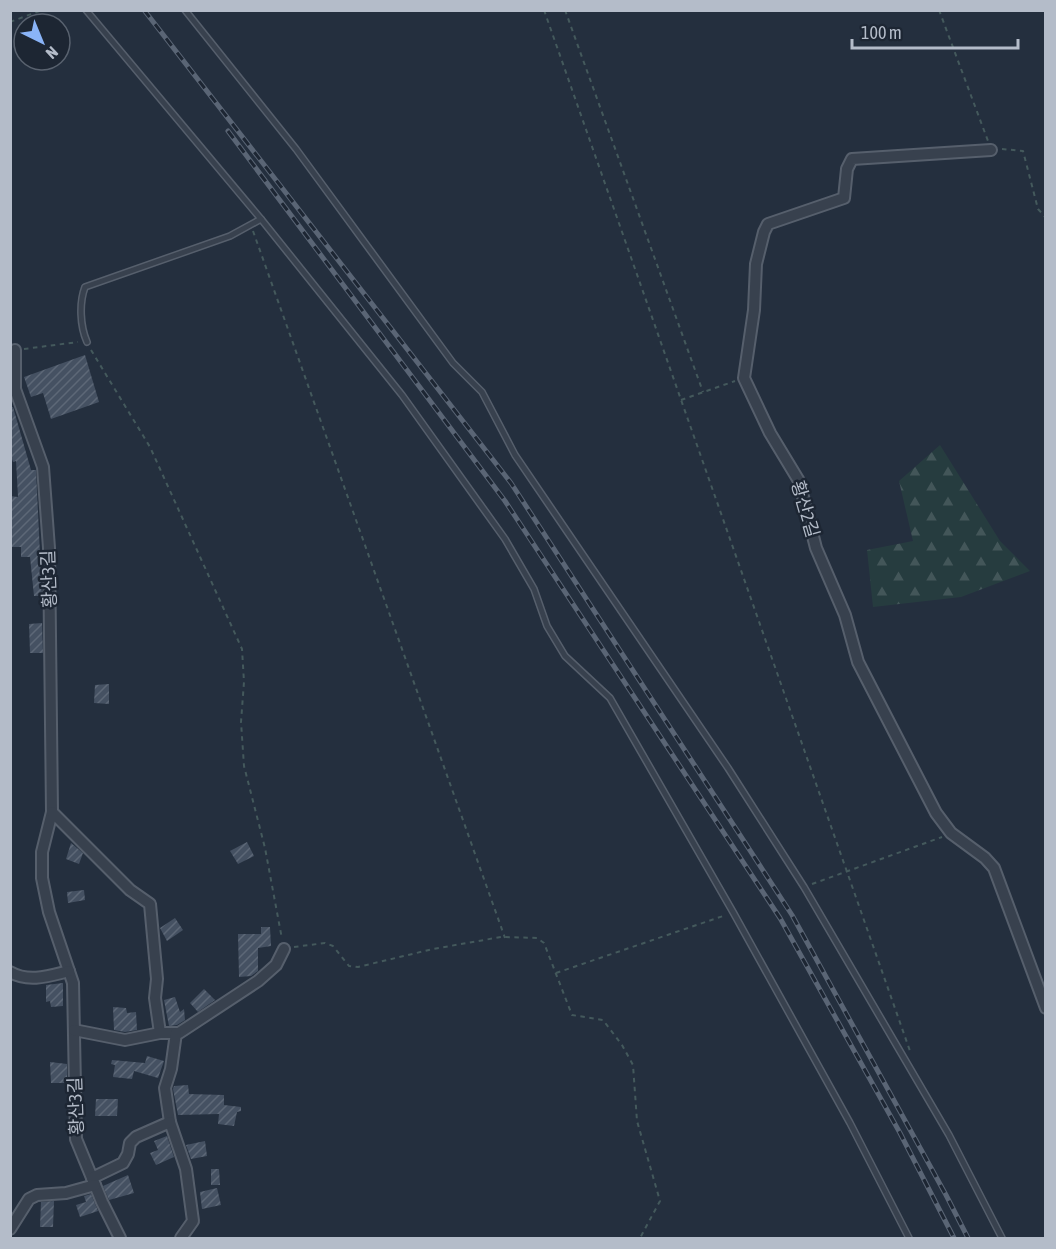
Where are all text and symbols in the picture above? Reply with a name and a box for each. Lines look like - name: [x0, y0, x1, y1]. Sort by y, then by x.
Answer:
- north arrow: [12, 12, 72, 72]
- scale bar: [852, 12, 1018, 50]
- text: 100 m: [861, 22, 902, 43]
- text: N: [43, 43, 62, 63]
- street label: 황산2길: [787, 478, 824, 540]
- street label: 황산3길: [37, 550, 60, 608]
- street label: 황산3길: [64, 1077, 87, 1135]

